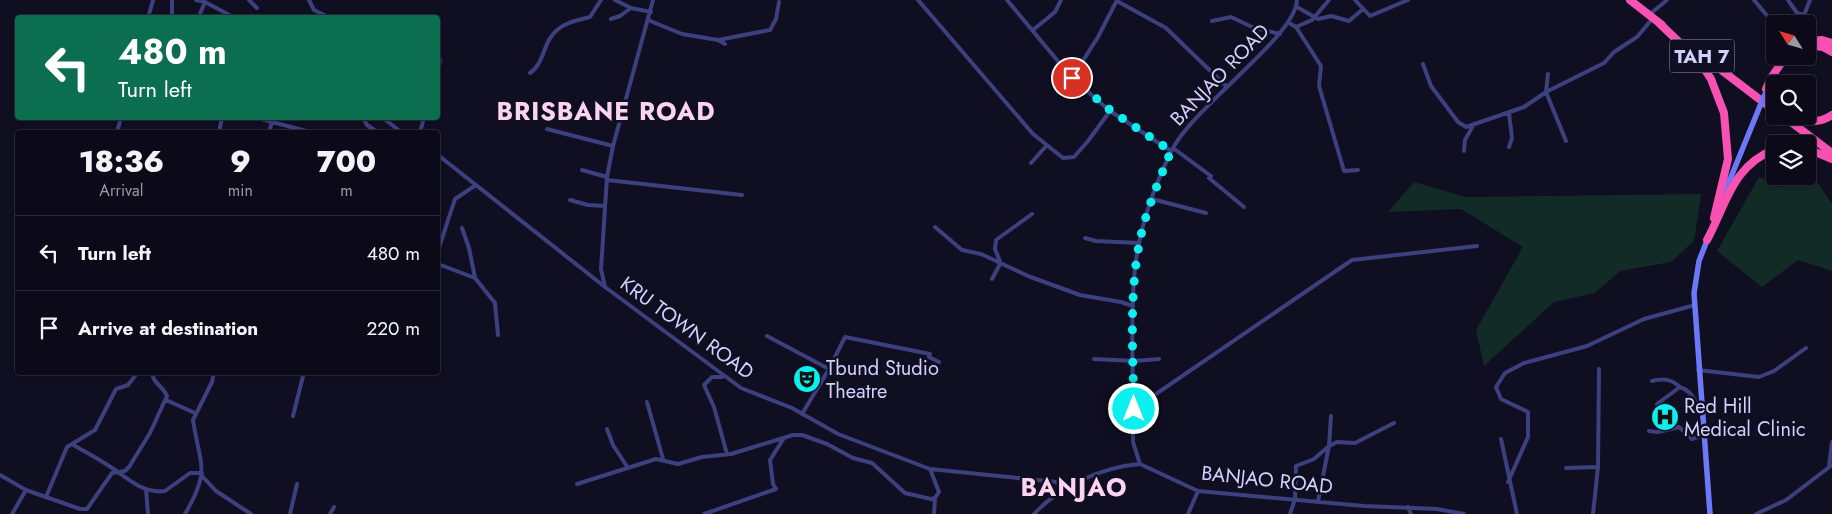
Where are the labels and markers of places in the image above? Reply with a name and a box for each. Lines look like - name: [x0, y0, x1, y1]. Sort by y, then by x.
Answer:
- pin: [1051, 57, 1093, 99]
- place label: Tbund Studio Theatre: [826, 354, 939, 406]
- theatre icon: Tbund Studio Theatre: [792, 364, 822, 394]
- place label: Red Hill Medical Clinic: [1684, 392, 1806, 444]
- hospital icon: Red Hill Medical Clinic: [1650, 402, 1680, 432]

